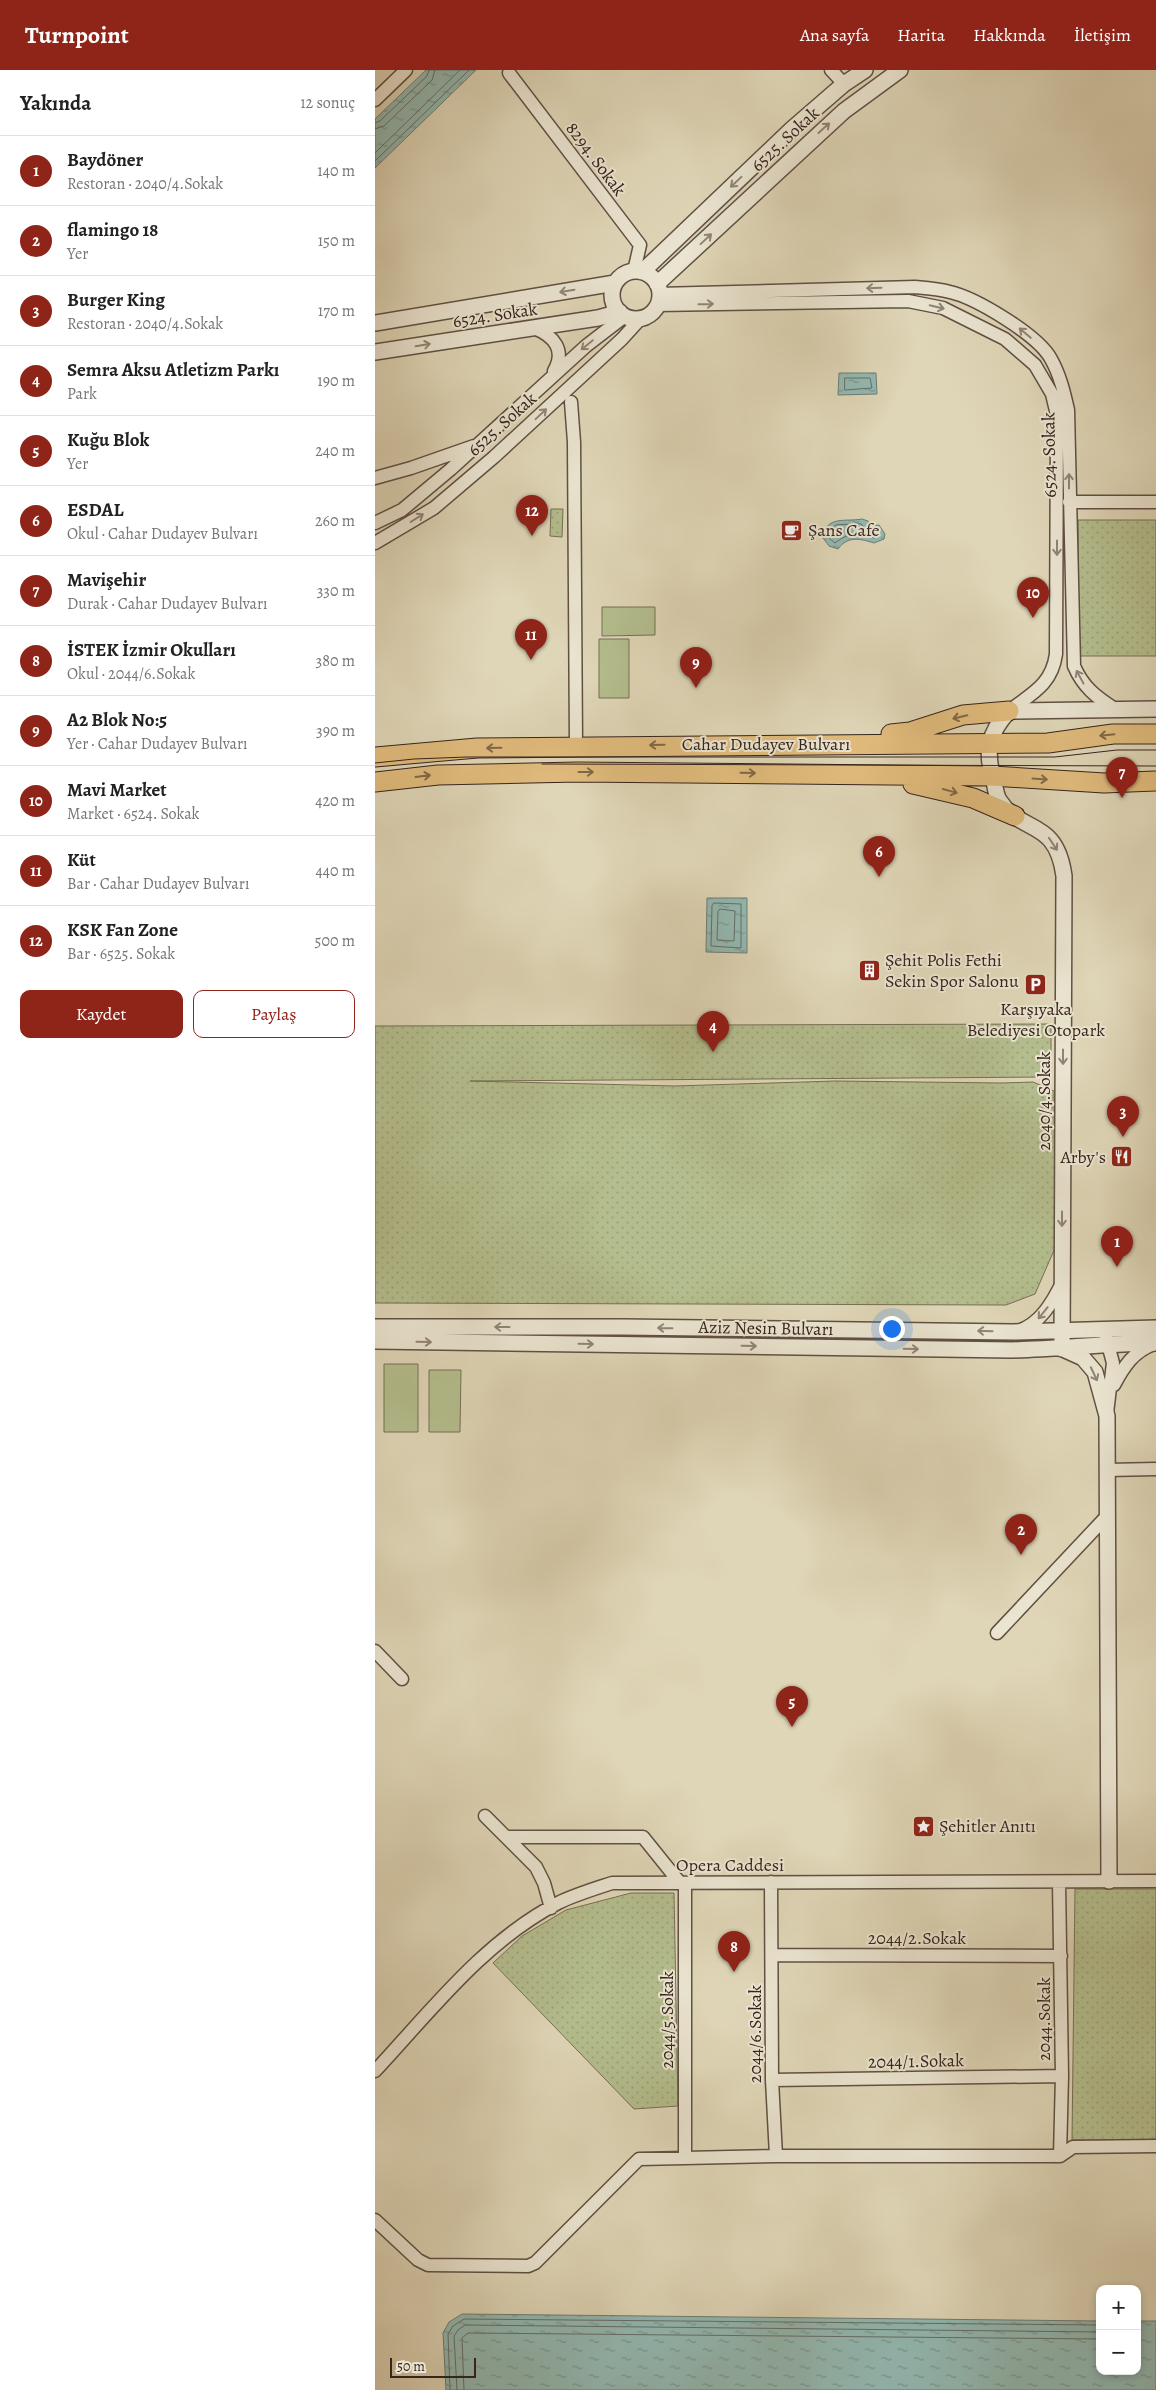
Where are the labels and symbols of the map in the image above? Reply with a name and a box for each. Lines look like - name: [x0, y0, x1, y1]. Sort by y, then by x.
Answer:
- street label: 6525. Sokak: [746, 101, 824, 177]
- street label: 8294. Sokak: [560, 117, 632, 201]
- one-way arrow: [818, 122, 831, 134]
- one-way arrow: [729, 176, 742, 188]
- one-way arrow: [699, 234, 712, 245]
- one-way arrow: [866, 283, 882, 293]
- one-way arrow: [559, 286, 575, 296]
- street label: 6524. Sokak: [451, 296, 539, 334]
- one-way arrow: [697, 300, 713, 309]
- one-way arrow: [929, 303, 945, 312]
- one-way arrow: [1018, 328, 1031, 339]
- one-way arrow: [415, 339, 431, 349]
- one-way arrow: [580, 340, 593, 351]
- street label: 6525. Sokak: [462, 387, 542, 461]
- one-way arrow: [535, 408, 548, 420]
- street label: 6524. Sokak: [1036, 412, 1062, 498]
- one-way arrow: [1064, 473, 1074, 490]
- pin: 12: [516, 495, 548, 536]
- one-way arrow: [410, 513, 424, 523]
- cafe icon: Şans Cafe: [780, 518, 804, 542]
- place label: Şans Cafe: [808, 518, 880, 542]
- one-way arrow: [1053, 539, 1062, 555]
- pin: 10: [1017, 577, 1049, 618]
- pin: 11: [515, 619, 547, 660]
- pin: 9: [680, 647, 712, 688]
- one-way arrow: [1075, 670, 1085, 685]
- one-way arrow: [953, 713, 969, 722]
- one-way arrow: [1100, 730, 1116, 740]
- street label: Cahar Dudayev Bulvarı: [682, 732, 850, 756]
- one-way arrow: [649, 740, 665, 750]
- one-way arrow: [486, 743, 502, 752]
- pin: 7: [1106, 757, 1138, 798]
- one-way arrow: [578, 768, 594, 777]
- one-way arrow: [740, 768, 756, 778]
- one-way arrow: [415, 771, 431, 781]
- one-way arrow: [1032, 774, 1048, 783]
- one-way arrow: [941, 787, 957, 797]
- pin: 6: [863, 836, 895, 877]
- one-way arrow: [1048, 837, 1059, 851]
- place label: Şehit Polis Fethi Sekin Spor Salonu: [885, 948, 1019, 993]
- building icon: Şehit Polis Fethi Sekin Spor Salonu: [857, 958, 881, 982]
- parking icon: Karşıyaka Belediyesi Otopark: [1024, 972, 1048, 996]
- place label: Karşıyaka Belediyesi Otopark: [967, 997, 1105, 1042]
- pin: 4: [697, 1011, 729, 1052]
- one-way arrow: [1058, 1048, 1068, 1065]
- street label: 2040/4.Sokak: [1032, 1051, 1056, 1151]
- pin: 3: [1107, 1096, 1139, 1137]
- place label: Arby's: [1060, 1145, 1106, 1169]
- restaurant icon: Arby's: [1110, 1145, 1134, 1169]
- one-way arrow: [1057, 1211, 1067, 1227]
- pin: 1: [1101, 1226, 1133, 1267]
- one-way arrow: [1037, 1306, 1048, 1319]
- street label: Aziz Nesin Bulvarı: [697, 1315, 834, 1341]
- your location: [879, 1316, 905, 1342]
- one-way arrow: [495, 1322, 511, 1332]
- one-way arrow: [657, 1323, 674, 1333]
- one-way arrow: [977, 1327, 993, 1336]
- one-way arrow: [415, 1337, 431, 1347]
- one-way arrow: [578, 1339, 594, 1349]
- one-way arrow: [740, 1342, 756, 1351]
- one-way arrow: [903, 1344, 919, 1353]
- one-way arrow: [1090, 1367, 1100, 1382]
- pin: 2: [1005, 1514, 1037, 1555]
- pin: 5: [776, 1686, 808, 1727]
- place icon: Şehitler Anıtı: [911, 1814, 935, 1838]
- place label: Şehitler Anıtı: [939, 1814, 1036, 1838]
- street label: Opera Caddesi: [676, 1853, 784, 1877]
- street label: 2044/2.Sokak: [868, 1926, 966, 1950]
- pin: 8: [718, 1931, 750, 1972]
- street label: 2044/5.Sokak: [655, 1971, 679, 2069]
- street label: 2044.Sokak: [1032, 1977, 1056, 2061]
- street label: 2044/6.Sokak: [743, 1985, 767, 2083]
- street label: 2044/1.Sokak: [868, 2048, 964, 2074]
- scale bar: [390, 2355, 476, 2378]

